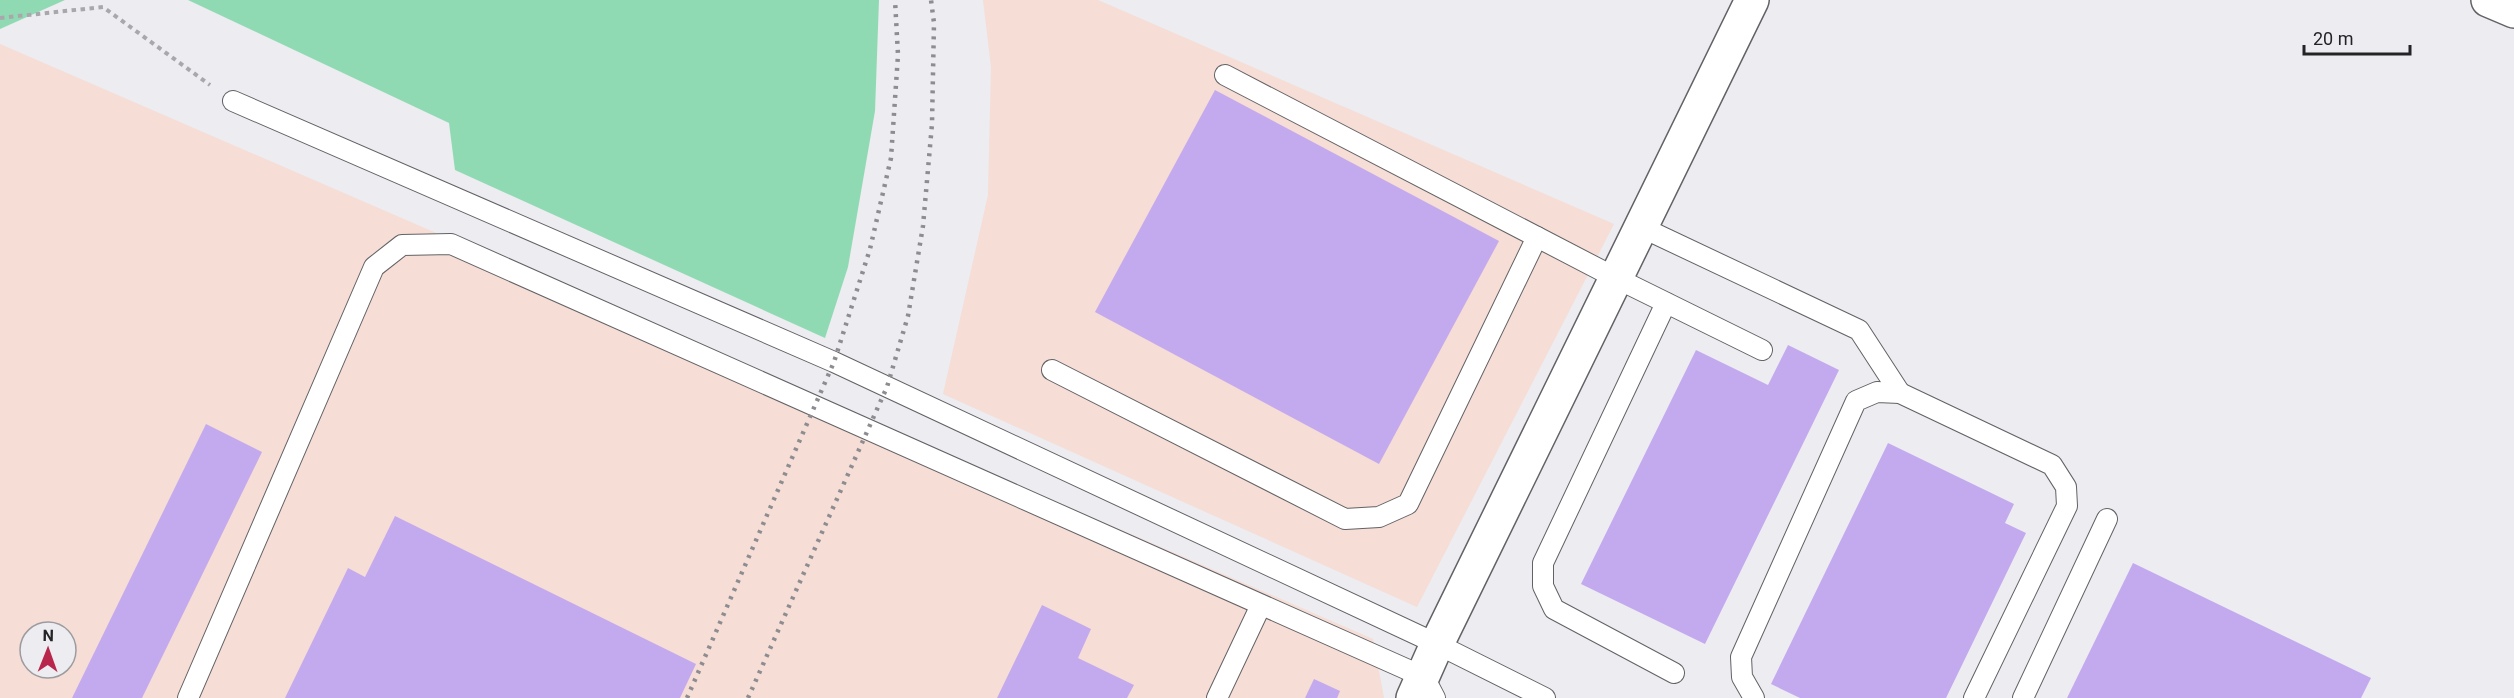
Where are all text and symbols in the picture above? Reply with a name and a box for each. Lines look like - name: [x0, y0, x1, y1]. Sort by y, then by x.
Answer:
- scale bar: [2304, 18, 2410, 56]
- text: 20 m: [2313, 28, 2353, 49]
- north arrow: [18, 620, 78, 680]
- text: N: [42, 626, 54, 645]

